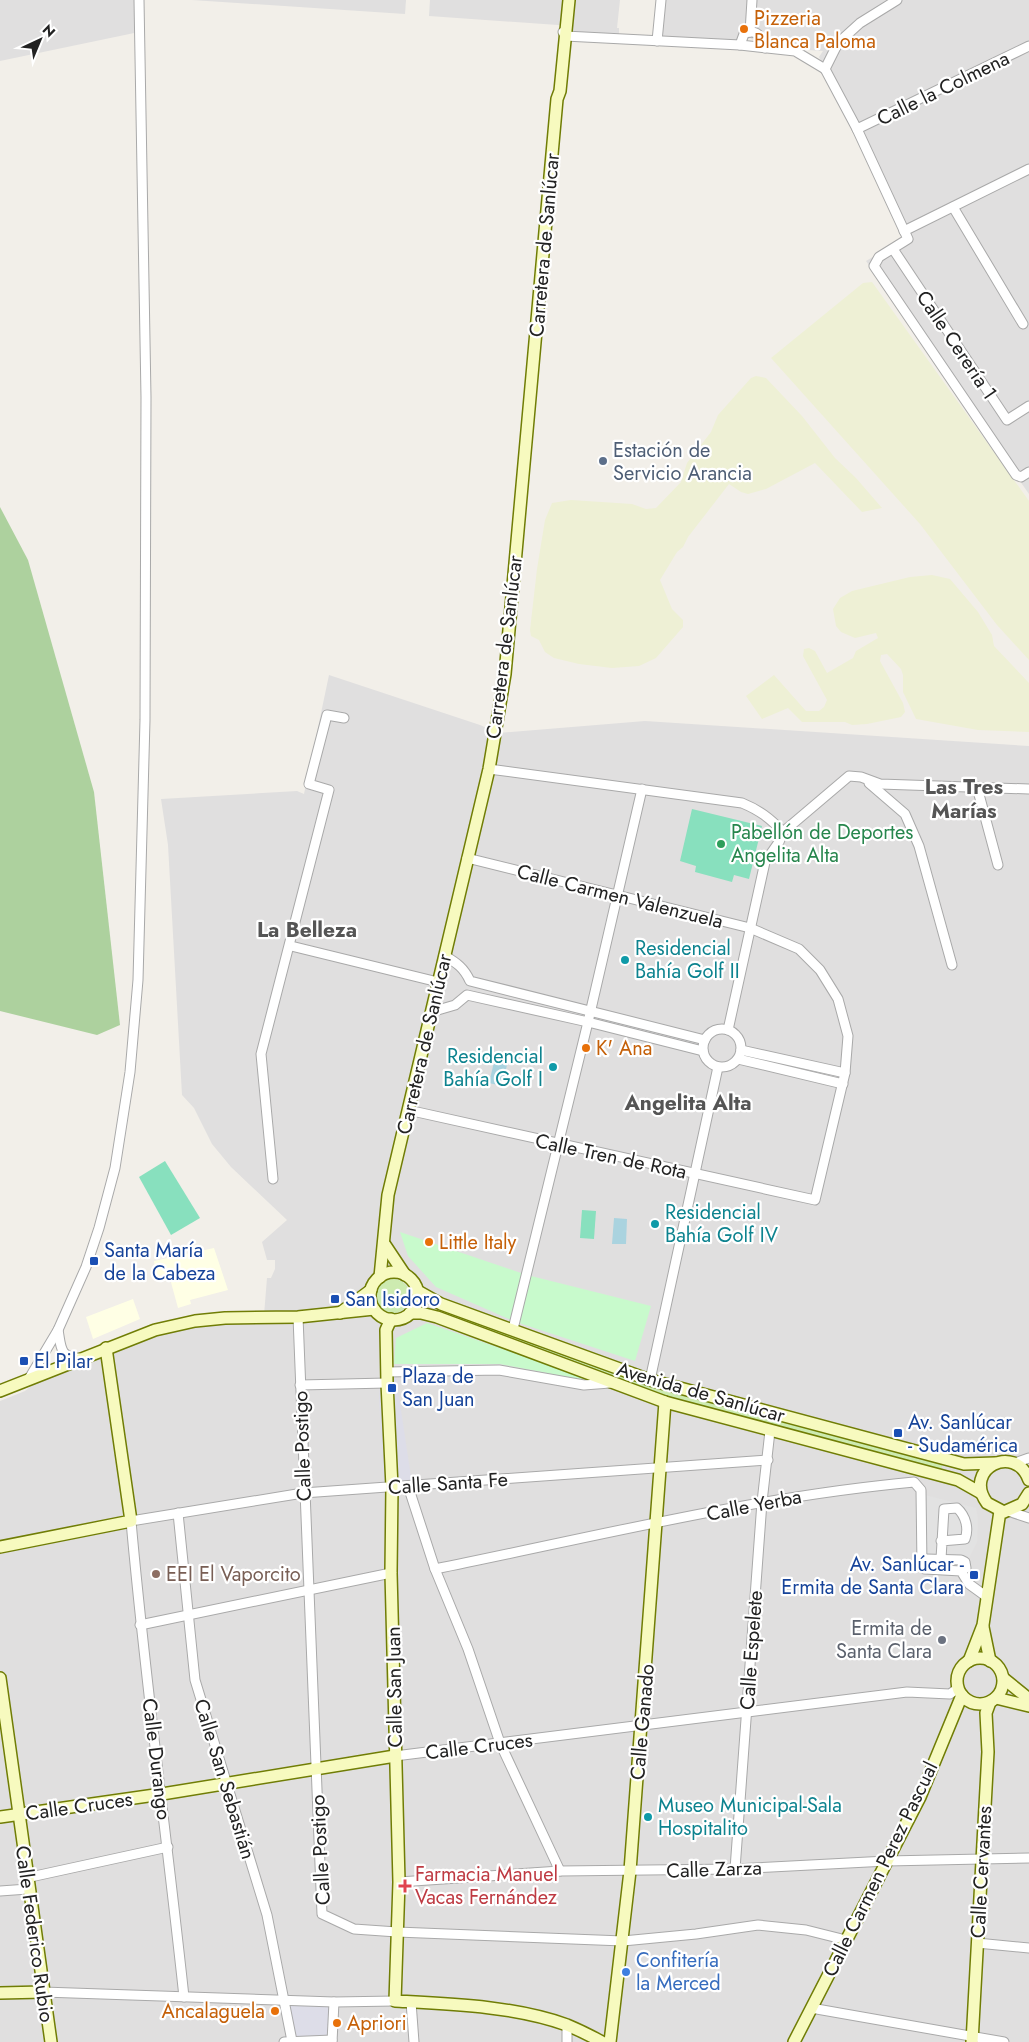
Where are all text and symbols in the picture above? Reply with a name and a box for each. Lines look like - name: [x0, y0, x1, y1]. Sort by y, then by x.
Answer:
- place label: Pizzeria Blanca Paloma: [754, 4, 876, 56]
- north arrow: [15, 15, 65, 65]
- text: N: [38, 20, 60, 42]
- marker: Pizzeria Blanca Paloma: [738, 23, 750, 35]
- street label: Calle la Colmena: [872, 44, 1014, 133]
- street label: Carretera de Sanlúcar: [522, 152, 567, 338]
- street label: Calle Cerería 1: [909, 285, 1004, 406]
- place label: Estación de Servicio Arancia: [613, 436, 752, 488]
- marker: Estación de Servicio Arancia: [597, 455, 609, 467]
- street label: Carretera de Sanlúcar: [479, 554, 530, 740]
- district label: Las Tres Marías: [925, 772, 1004, 826]
- place label: Pabellón de Deportes Angelita Alta: [731, 818, 913, 870]
- marker: Pabellón de Deportes Angelita Alta: [715, 838, 727, 850]
- street label: Calle Carmen Valenzuela: [514, 857, 726, 936]
- district label: La Belleza: [257, 915, 357, 945]
- place label: Residencial Bahía Golf II: [635, 934, 740, 986]
- street label: Carretera de Sanlúcar: [390, 951, 459, 1137]
- marker: Residencial Bahía Golf II: [619, 954, 631, 966]
- place label: K' Ana: [596, 1034, 652, 1063]
- place label: Residencial Bahía Golf I: [443, 1042, 543, 1094]
- marker: K' Ana: [580, 1042, 592, 1054]
- marker: Residencial Bahía Golf I: [547, 1061, 559, 1073]
- district label: Angelita Alta: [623, 1088, 752, 1118]
- street label: Calle Tren de Rota: [533, 1126, 689, 1187]
- place label: Residencial Bahía Golf IV: [665, 1198, 779, 1250]
- marker: Residencial Bahía Golf IV: [649, 1218, 661, 1230]
- place label: Little Italy: [439, 1228, 517, 1257]
- place label: Santa María de la Cabeza: [104, 1236, 215, 1288]
- marker: Little Italy: [423, 1236, 435, 1248]
- marker: Santa María de la Cabeza: [88, 1255, 100, 1267]
- place label: San Isidoro: [345, 1285, 440, 1314]
- marker: San Isidoro: [329, 1293, 341, 1305]
- place label: El Pilar: [34, 1347, 93, 1376]
- marker: El Pilar: [18, 1355, 30, 1367]
- street label: Avenida de Sanlúcar: [613, 1355, 788, 1430]
- place label: Plaza de San Juan: [402, 1362, 475, 1414]
- marker: Plaza de San Juan: [386, 1382, 398, 1394]
- street label: Calle Postigo: [286, 1390, 319, 1502]
- place label: Av. Sanlúcar - Sudamérica: [908, 1408, 1018, 1460]
- marker: Av. Sanlúcar - Sudamérica: [892, 1427, 904, 1439]
- street label: Calle Santa Fe: [387, 1465, 509, 1502]
- street label: Calle Yerba: [704, 1482, 804, 1529]
- place label: Av. Sanlúcar - Ermita de Santa Clara: [781, 1550, 965, 1602]
- place label: EEI El Vaporcito: [166, 1560, 301, 1589]
- marker: EEI El Vaporcito: [150, 1568, 162, 1580]
- marker: Av. Sanlúcar - Ermita de Santa Clara: [968, 1569, 980, 1581]
- street label: Calle Espelete: [733, 1589, 770, 1711]
- place label: Ermita de Santa Clara: [836, 1614, 932, 1666]
- street label: Calle San Juan: [379, 1626, 410, 1748]
- marker: Ermita de Santa Clara: [936, 1634, 948, 1646]
- street label: Calle Ganado: [623, 1663, 662, 1781]
- street label: Calle San Sebastián: [186, 1695, 263, 1863]
- street label: Calle Durango: [135, 1697, 178, 1822]
- street label: Calle Cruces: [424, 1726, 534, 1767]
- street label: Calle Carmen Perez Pascual: [816, 1757, 945, 1982]
- street label: Calle Cruces: [24, 1785, 134, 1828]
- place label: Museo Municipal-Sala Hospitalito: [658, 1791, 842, 1843]
- street label: Calle Postigo: [303, 1794, 338, 1906]
- street label: Calle Cervantes: [964, 1805, 999, 1939]
- marker: Museo Municipal-Sala Hospitalito: [642, 1811, 654, 1823]
- street label: Calle Federico Rubio: [8, 1844, 61, 2024]
- street label: Calle Zarza: [666, 1853, 762, 1886]
- place label: Farmacia Manuel Vacas Fernández: [415, 1860, 558, 1912]
- marker: Farmacia Manuel Vacas Fernández: [399, 1880, 411, 1892]
- place label: Confitería la Merced: [636, 1946, 721, 1998]
- marker: Confitería la Merced: [620, 1966, 632, 1978]
- place label: Ancalaguela: [161, 1997, 265, 2026]
- marker: Ancalaguela: [269, 2005, 281, 2017]
- place label: Apriori: [347, 2009, 407, 2038]
- marker: Apriori: [331, 2017, 343, 2029]

